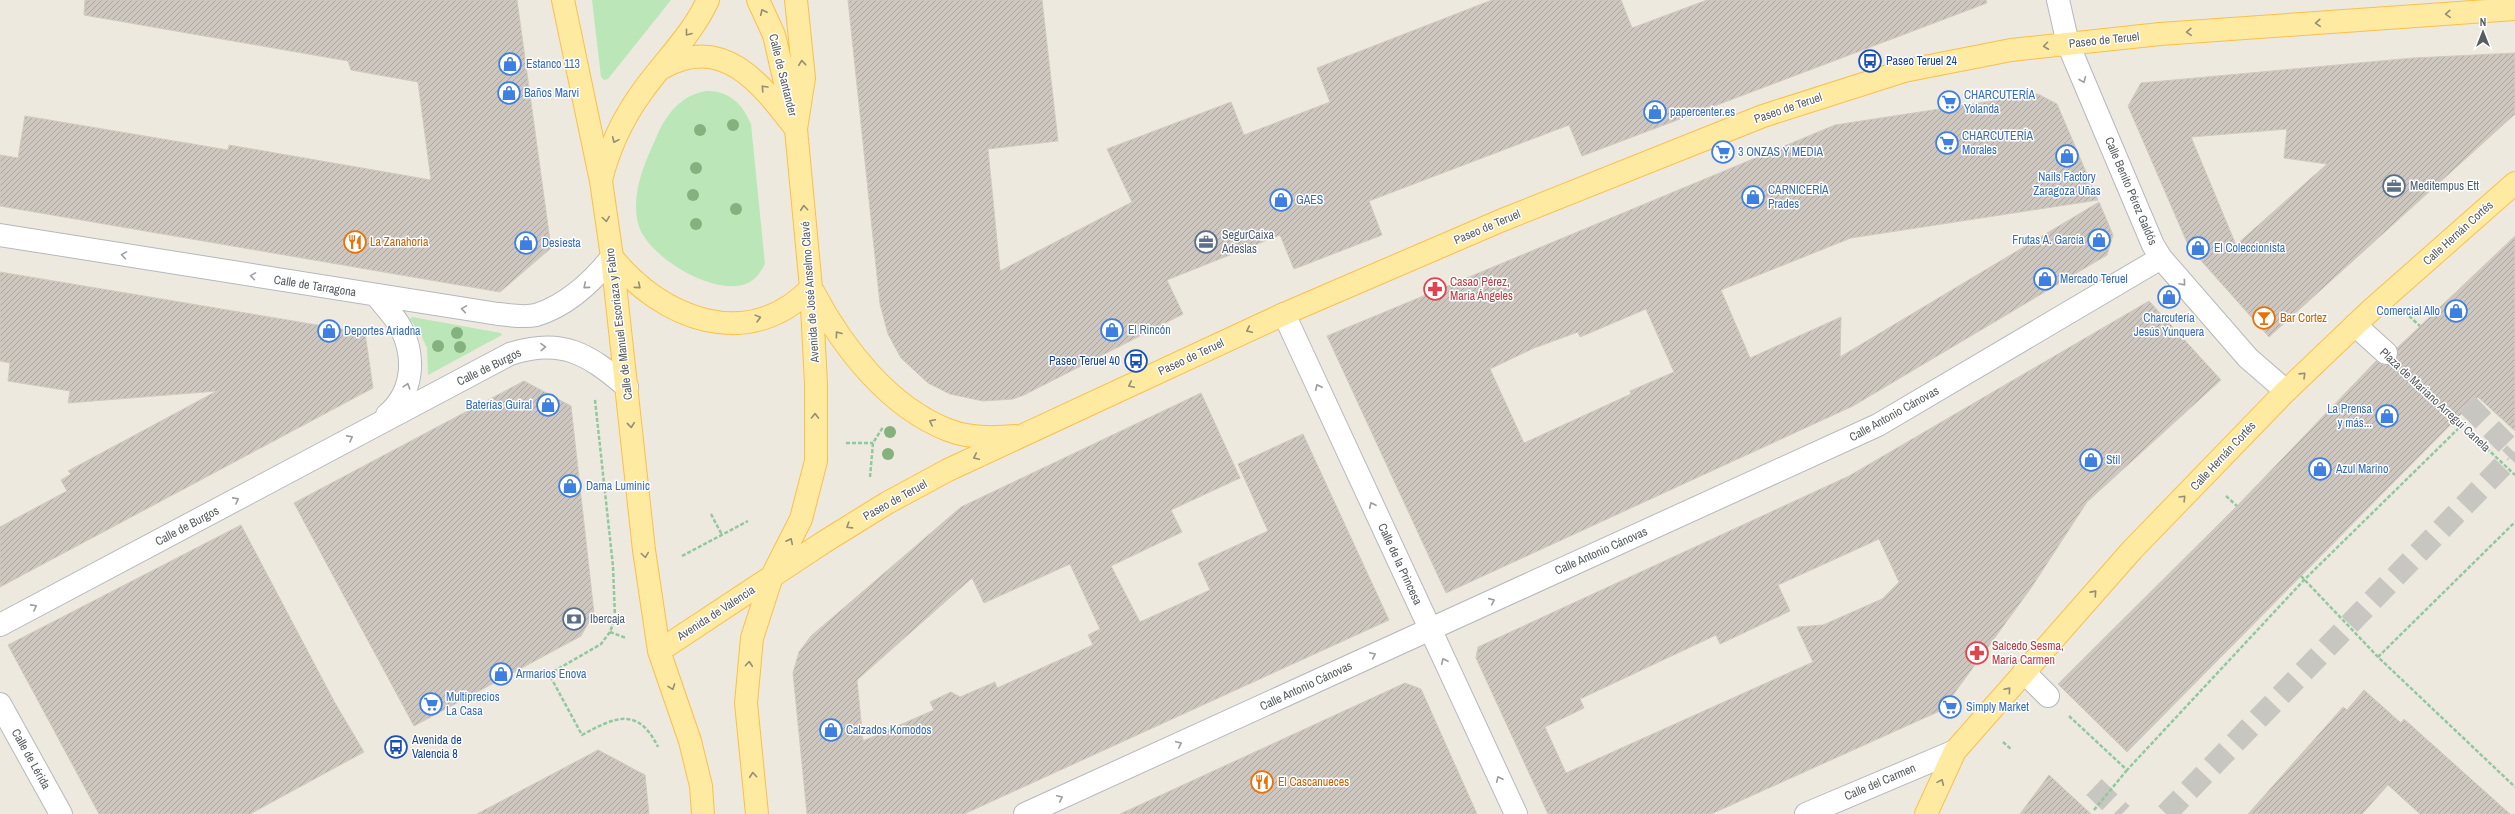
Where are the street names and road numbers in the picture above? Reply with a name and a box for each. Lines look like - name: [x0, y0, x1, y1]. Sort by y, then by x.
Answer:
- street label: Paseo de Teruel: [2068, 28, 2140, 52]
- street label: Calle de Santander: [765, 32, 801, 119]
- street label: Paseo de Teruel: [1752, 89, 1824, 127]
- street label: Calle Benito Pérez Galdós: [2101, 134, 2161, 248]
- street label: Calle Hernán Cortés: [2420, 197, 2497, 269]
- street label: Paseo de Teruel: [1451, 206, 1523, 248]
- street label: Avenida de José Anselmo Clavé: [797, 221, 823, 364]
- street label: Calle de Manuel Escoriaza y Fabro: [602, 247, 636, 401]
- street label: Calle de Tarragona: [273, 272, 358, 300]
- street label: Paseo de Teruel: [1155, 335, 1227, 379]
- street label: Calle de Burgos: [454, 344, 524, 390]
- street label: Plaza de Mariano Arregui Canela: [2376, 345, 2494, 456]
- street label: Calle Antonio Cánovas: [1846, 383, 1942, 445]
- street label: Calle Hernán Cortés: [2187, 418, 2259, 494]
- street label: Paseo de Teruel: [860, 476, 930, 524]
- street label: Calle de Burgos: [152, 502, 222, 549]
- street label: Calle de la Princesa: [1374, 521, 1426, 608]
- street label: Calle Antonio Cánovas: [1552, 523, 1650, 579]
- street label: Avenida de Valencia: [673, 582, 759, 645]
- street label: Calle Antonio Cánovas: [1257, 658, 1355, 714]
- street label: Calle de Lérida: [8, 726, 54, 793]
- street label: Calle del Carmen: [1842, 760, 1918, 804]

